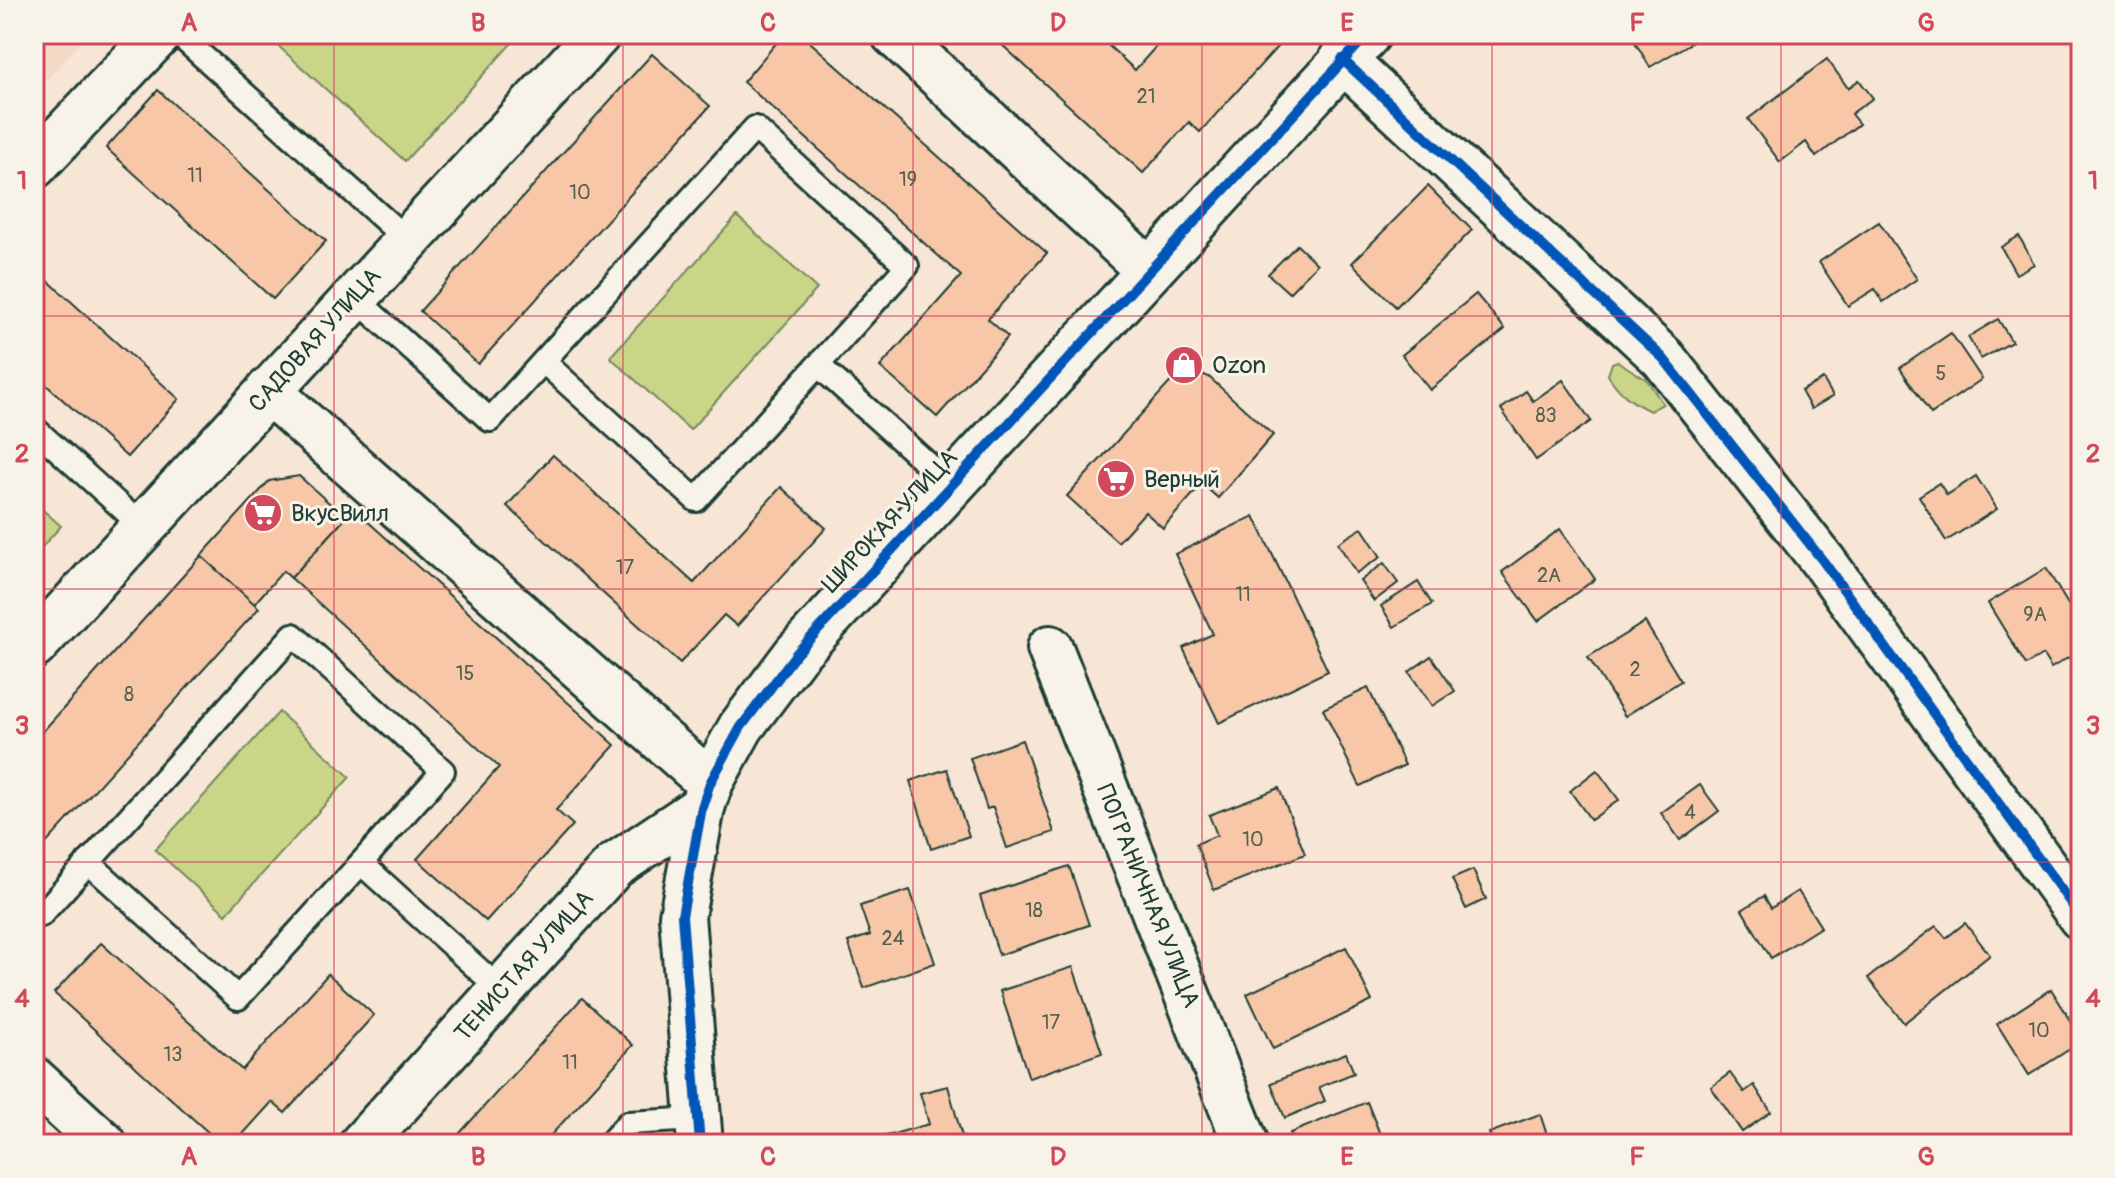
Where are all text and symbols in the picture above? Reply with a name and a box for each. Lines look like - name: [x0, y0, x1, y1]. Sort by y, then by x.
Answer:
- text: A: [181, 7, 198, 39]
- text: B: [471, 7, 485, 39]
- text: C: [760, 7, 776, 39]
- text: D: [1050, 7, 1066, 39]
- text: E: [1340, 7, 1354, 39]
- text: F: [1629, 7, 1645, 39]
- text: G: [1917, 7, 1935, 39]
- house number: 21: [1137, 84, 1156, 109]
- house number: 11: [187, 163, 203, 188]
- text: 1: [17, 165, 27, 197]
- text: 1: [2088, 165, 2098, 197]
- house number: 19: [899, 167, 917, 192]
- house number: 10: [569, 180, 591, 205]
- street label: САДОВАЯ УЛИЦА: [243, 262, 387, 418]
- shop icon: Ozon: [1163, 344, 1205, 386]
- place label: Ozon: [1212, 351, 1266, 380]
- house number: 5: [1936, 361, 1946, 386]
- house number: 83: [1535, 403, 1557, 428]
- text: 2: [15, 438, 29, 470]
- text: 2: [2086, 438, 2100, 470]
- street label: ШИРОКАЯ УЛИЦА: [816, 443, 964, 599]
- supermarket icon: Верный: [1095, 458, 1137, 500]
- place label: Верный: [1144, 465, 1220, 494]
- supermarket icon: ВкусВилл: [242, 492, 284, 534]
- place label: ВкусВилл: [291, 499, 389, 528]
- house number: 17: [616, 555, 635, 580]
- house number: 2А: [1537, 563, 1561, 588]
- house number: 11: [1235, 582, 1251, 607]
- house number: 9А: [2023, 602, 2047, 627]
- house number: 2: [1629, 657, 1641, 682]
- house number: 15: [456, 661, 474, 686]
- house number: 8: [124, 682, 134, 707]
- text: 3: [15, 710, 29, 742]
- text: 3: [2086, 710, 2100, 742]
- street label: ПОГРАНИЧНАЯ УЛИЦА: [1090, 780, 1206, 1012]
- house number: 4: [1684, 800, 1696, 825]
- house number: 10: [1242, 827, 1264, 852]
- street label: ТЕНИСТАЯ УЛИЦА: [448, 884, 600, 1048]
- house number: 18: [1025, 898, 1043, 923]
- house number: 24: [882, 926, 905, 951]
- text: 4: [14, 983, 30, 1015]
- text: 4: [2085, 983, 2101, 1015]
- house number: 17: [1042, 1010, 1061, 1035]
- house number: 10: [2028, 1018, 2050, 1043]
- house number: 13: [164, 1042, 182, 1067]
- house number: 11: [562, 1050, 578, 1075]
- text: A: [181, 1141, 198, 1173]
- text: B: [471, 1141, 485, 1173]
- text: C: [760, 1141, 776, 1173]
- text: D: [1050, 1141, 1066, 1173]
- text: E: [1340, 1141, 1354, 1173]
- text: F: [1629, 1141, 1645, 1173]
- text: G: [1917, 1141, 1935, 1173]

